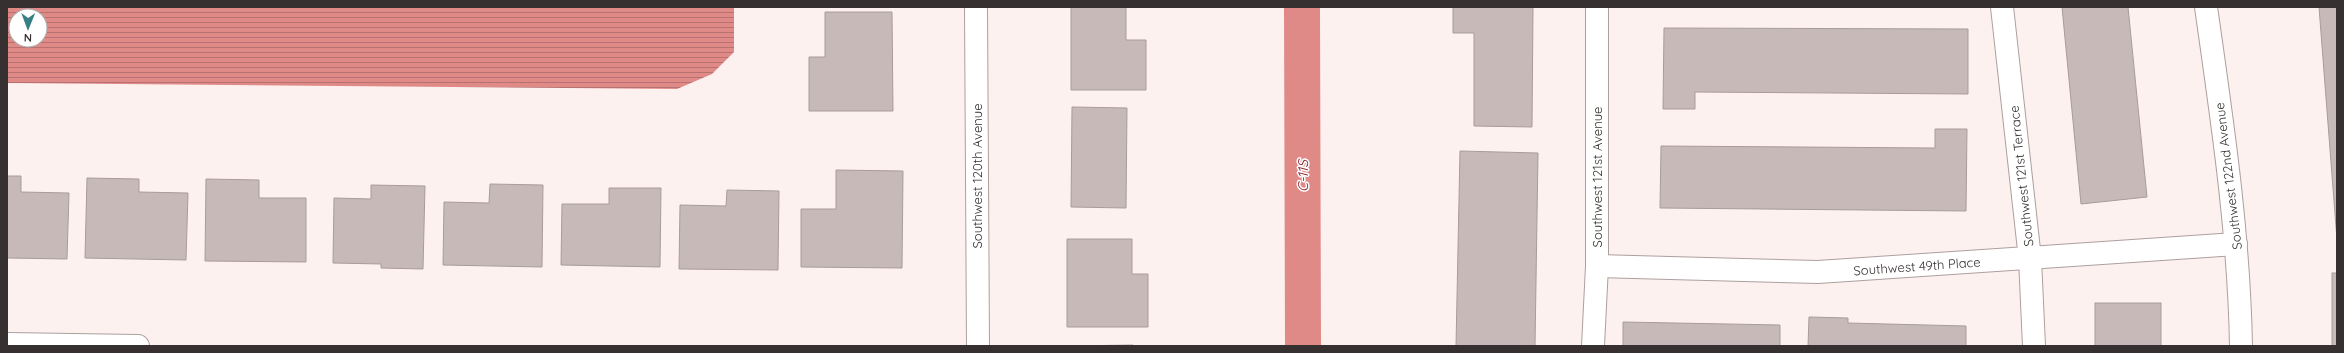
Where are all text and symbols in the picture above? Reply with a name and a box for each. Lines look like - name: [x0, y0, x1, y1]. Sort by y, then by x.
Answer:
- north arrow: [8, 8, 48, 48]
- text: N: [24, 31, 32, 45]
- street label: Southwest 122nd Avenue: [2211, 102, 2245, 250]
- street label: Southwest 120th Avenue: [969, 103, 985, 249]
- street label: Southwest 121st Terrace: [2006, 105, 2036, 247]
- street label: Southwest 121st Avenue: [1589, 107, 1605, 247]
- water label: C-11S: [1294, 158, 1312, 192]
- street label: Southwest 49th Place: [1853, 254, 1981, 278]

